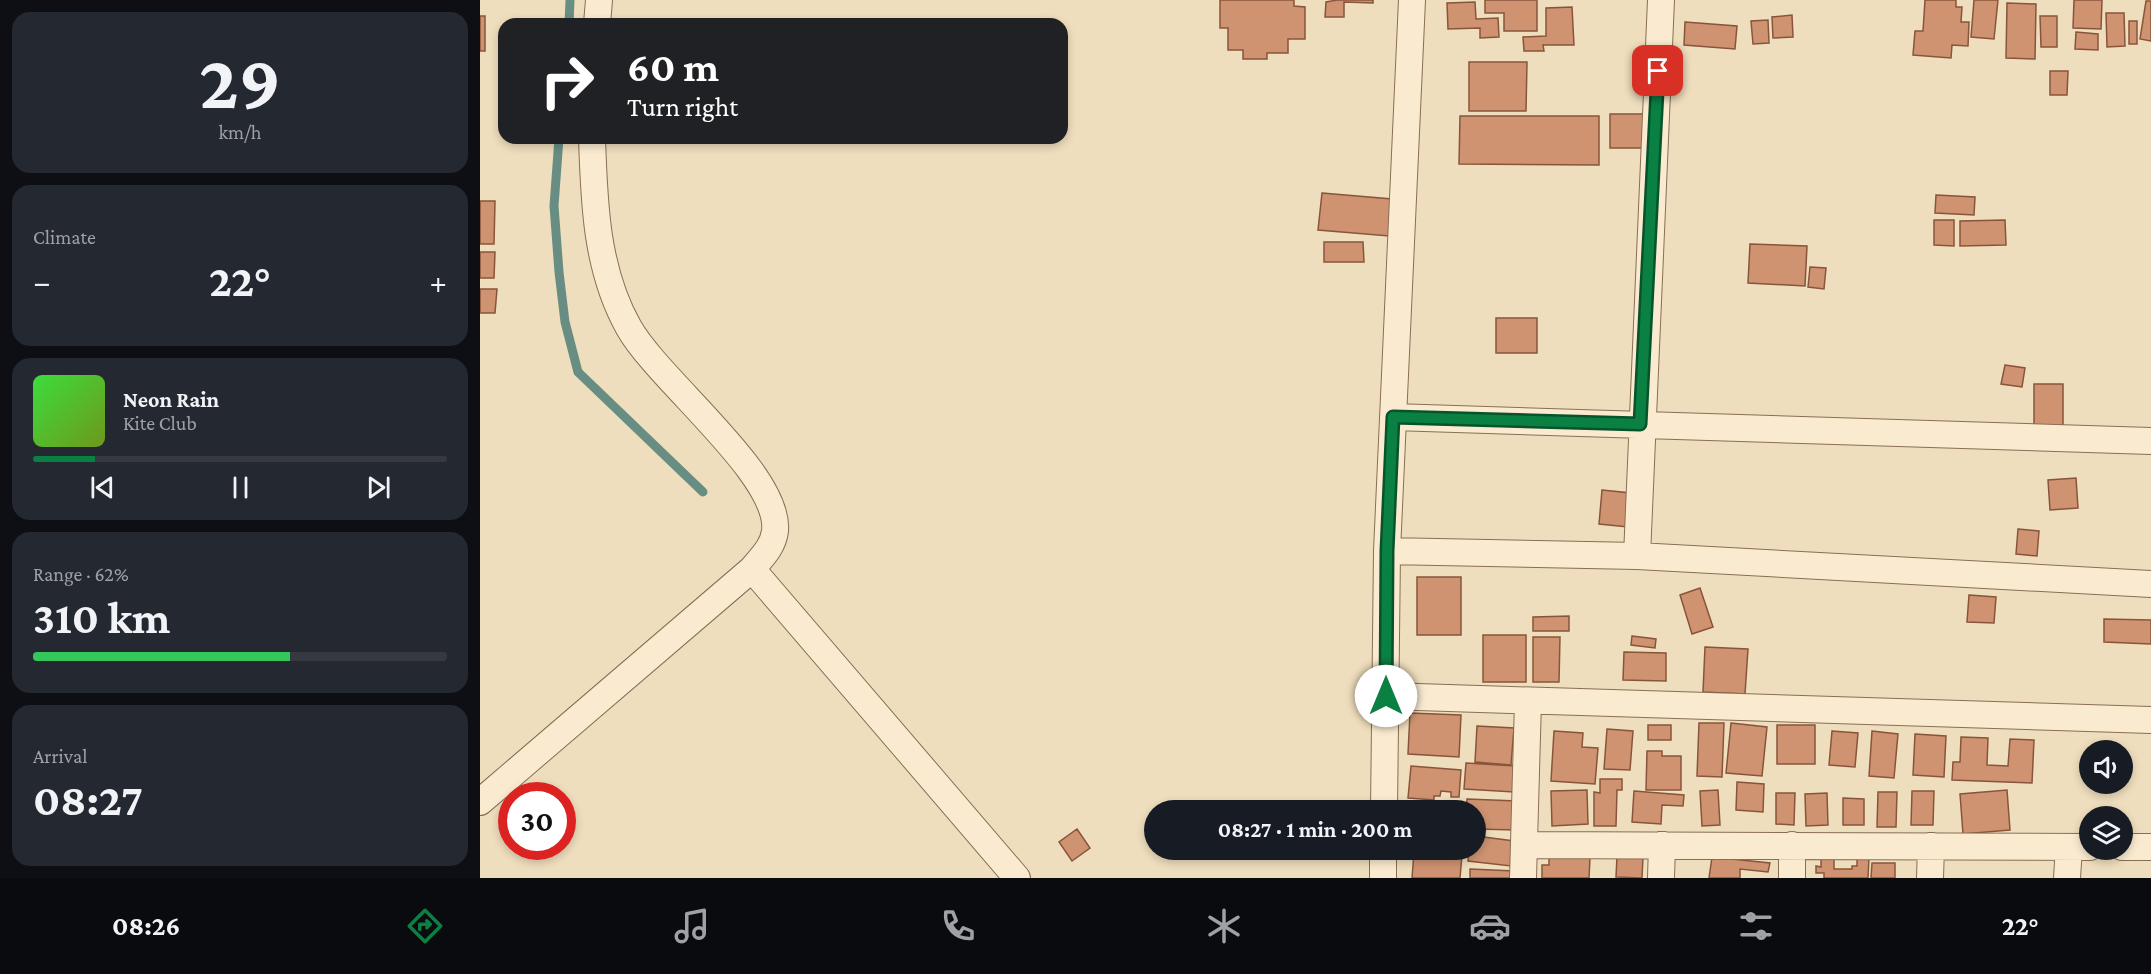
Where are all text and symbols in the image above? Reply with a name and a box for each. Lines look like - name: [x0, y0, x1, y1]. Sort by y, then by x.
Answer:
- text: 29: [199, 38, 281, 125]
- icon: right: [528, 42, 606, 120]
- text: 60 m: [627, 43, 719, 90]
- pin: [1632, 45, 1683, 96]
- icon: arrive: [1641, 54, 1674, 87]
- text: Turn right: [627, 92, 738, 122]
- text: km/h: [218, 121, 262, 143]
- text: Climate: [33, 226, 96, 248]
- text: 22°: [209, 256, 271, 306]
- text: −: [33, 263, 50, 300]
- text: +: [430, 263, 447, 300]
- text: Neon Rain: [123, 387, 219, 412]
- text: Kite Club: [123, 412, 197, 434]
- icon: previous: [86, 471, 119, 504]
- icon: pause: [224, 471, 257, 504]
- icon: next: [362, 471, 395, 504]
- text: Range · 62%: [33, 563, 129, 585]
- text: 310 km: [33, 593, 170, 643]
- position arrow: [1354, 664, 1418, 728]
- map controls: [2079, 740, 2133, 860]
- button: sound: [2079, 740, 2133, 794]
- text: Arrival: [33, 745, 87, 767]
- text: 08:27: [33, 775, 143, 825]
- speed limit sign: 30: [498, 782, 576, 860]
- button: layers: [2079, 806, 2133, 860]
- text: 08:27 · 1 min · 200 m: [1218, 817, 1412, 842]
- icon: directions: [404, 905, 446, 947]
- icon: music: [671, 905, 713, 947]
- icon: phone: [937, 905, 979, 947]
- icon: climate: [1203, 905, 1245, 947]
- icon: car: [1469, 905, 1511, 947]
- icon: filters: [1735, 905, 1777, 947]
- text: 08:26: [112, 911, 180, 941]
- text: 22°: [2002, 911, 2039, 941]

